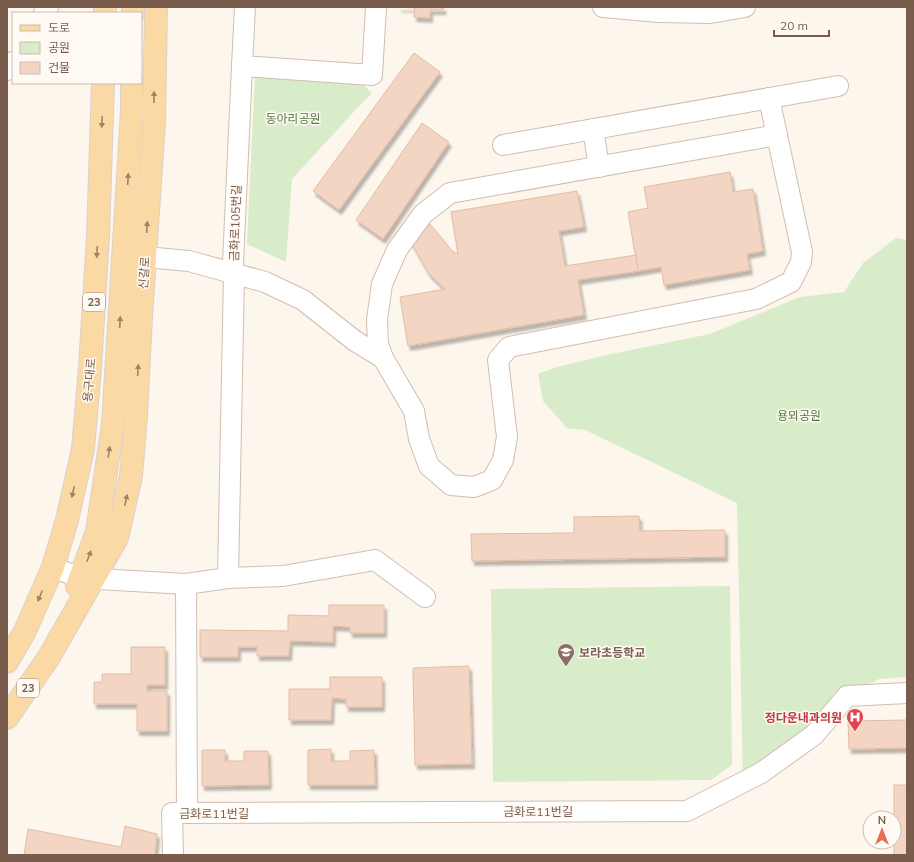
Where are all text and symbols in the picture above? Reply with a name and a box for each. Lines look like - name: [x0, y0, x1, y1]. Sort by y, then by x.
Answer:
- legend: [12, 12, 142, 84]
- scale bar: [774, 12, 829, 38]
- text: 20 m: [780, 18, 808, 33]
- text: 도로: [48, 20, 70, 35]
- text: 공원: [48, 40, 70, 55]
- text: 건물: [48, 60, 70, 75]
- one-way arrow: [151, 91, 158, 103]
- park label: 동아리공원: [265, 111, 321, 126]
- one-way arrow: [98, 116, 105, 128]
- one-way arrow: [125, 172, 131, 185]
- street label: 금화로105번길: [226, 184, 244, 262]
- one-way arrow: [143, 221, 150, 233]
- one-way arrow: [94, 246, 100, 259]
- street label: 신갈로: [135, 256, 153, 290]
- road number: 23: [83, 293, 105, 311]
- one-way arrow: [116, 316, 123, 329]
- street label: 용구대로: [80, 357, 98, 403]
- one-way arrow: [135, 363, 141, 376]
- park label: 용뫼공원: [777, 408, 821, 423]
- one-way arrow: [106, 446, 112, 458]
- one-way arrow: [70, 486, 76, 499]
- one-way arrow: [123, 493, 129, 506]
- one-way arrow: [86, 550, 92, 562]
- one-way arrow: [37, 591, 43, 603]
- school or university icon: 보라초등학교: [556, 642, 576, 667]
- place label: 보라초등학교: [579, 645, 645, 660]
- road number: 23: [17, 679, 39, 697]
- hospital icon: 정다운내과의원: [845, 707, 865, 732]
- place label: 정다운내과의원: [765, 710, 842, 725]
- street label: 금화로11번길: [503, 804, 573, 819]
- street label: 금화로11번길: [179, 806, 249, 821]
- north arrow: [862, 810, 902, 850]
- text: N: [878, 813, 886, 827]

